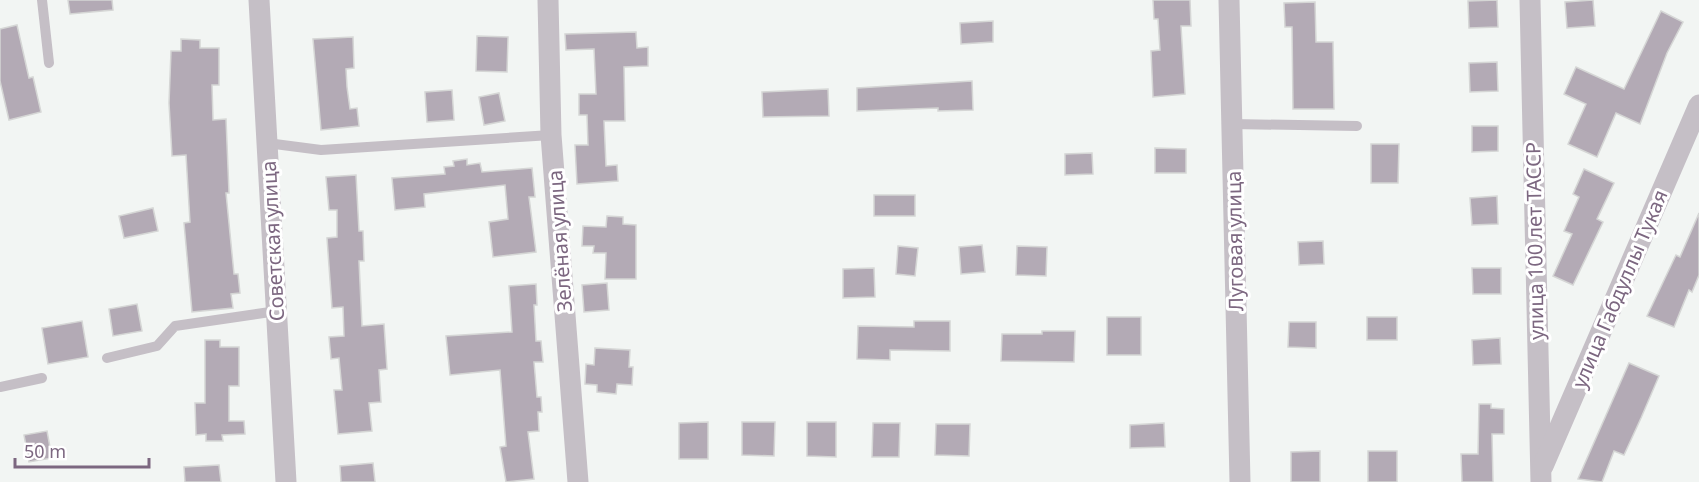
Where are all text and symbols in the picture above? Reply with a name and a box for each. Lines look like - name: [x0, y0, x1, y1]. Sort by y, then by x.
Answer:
- street label: улица 100 лет ТАССР: [1519, 142, 1550, 340]
- street label: Советская улица: [255, 160, 290, 322]
- street label: Зелёная улица: [541, 169, 578, 313]
- street label: Луговая улица: [1220, 171, 1249, 311]
- street label: улица Габдуллы Тукая: [1565, 185, 1674, 392]
- scale bar: [15, 431, 148, 469]
- text: 50 m: [24, 439, 66, 463]

